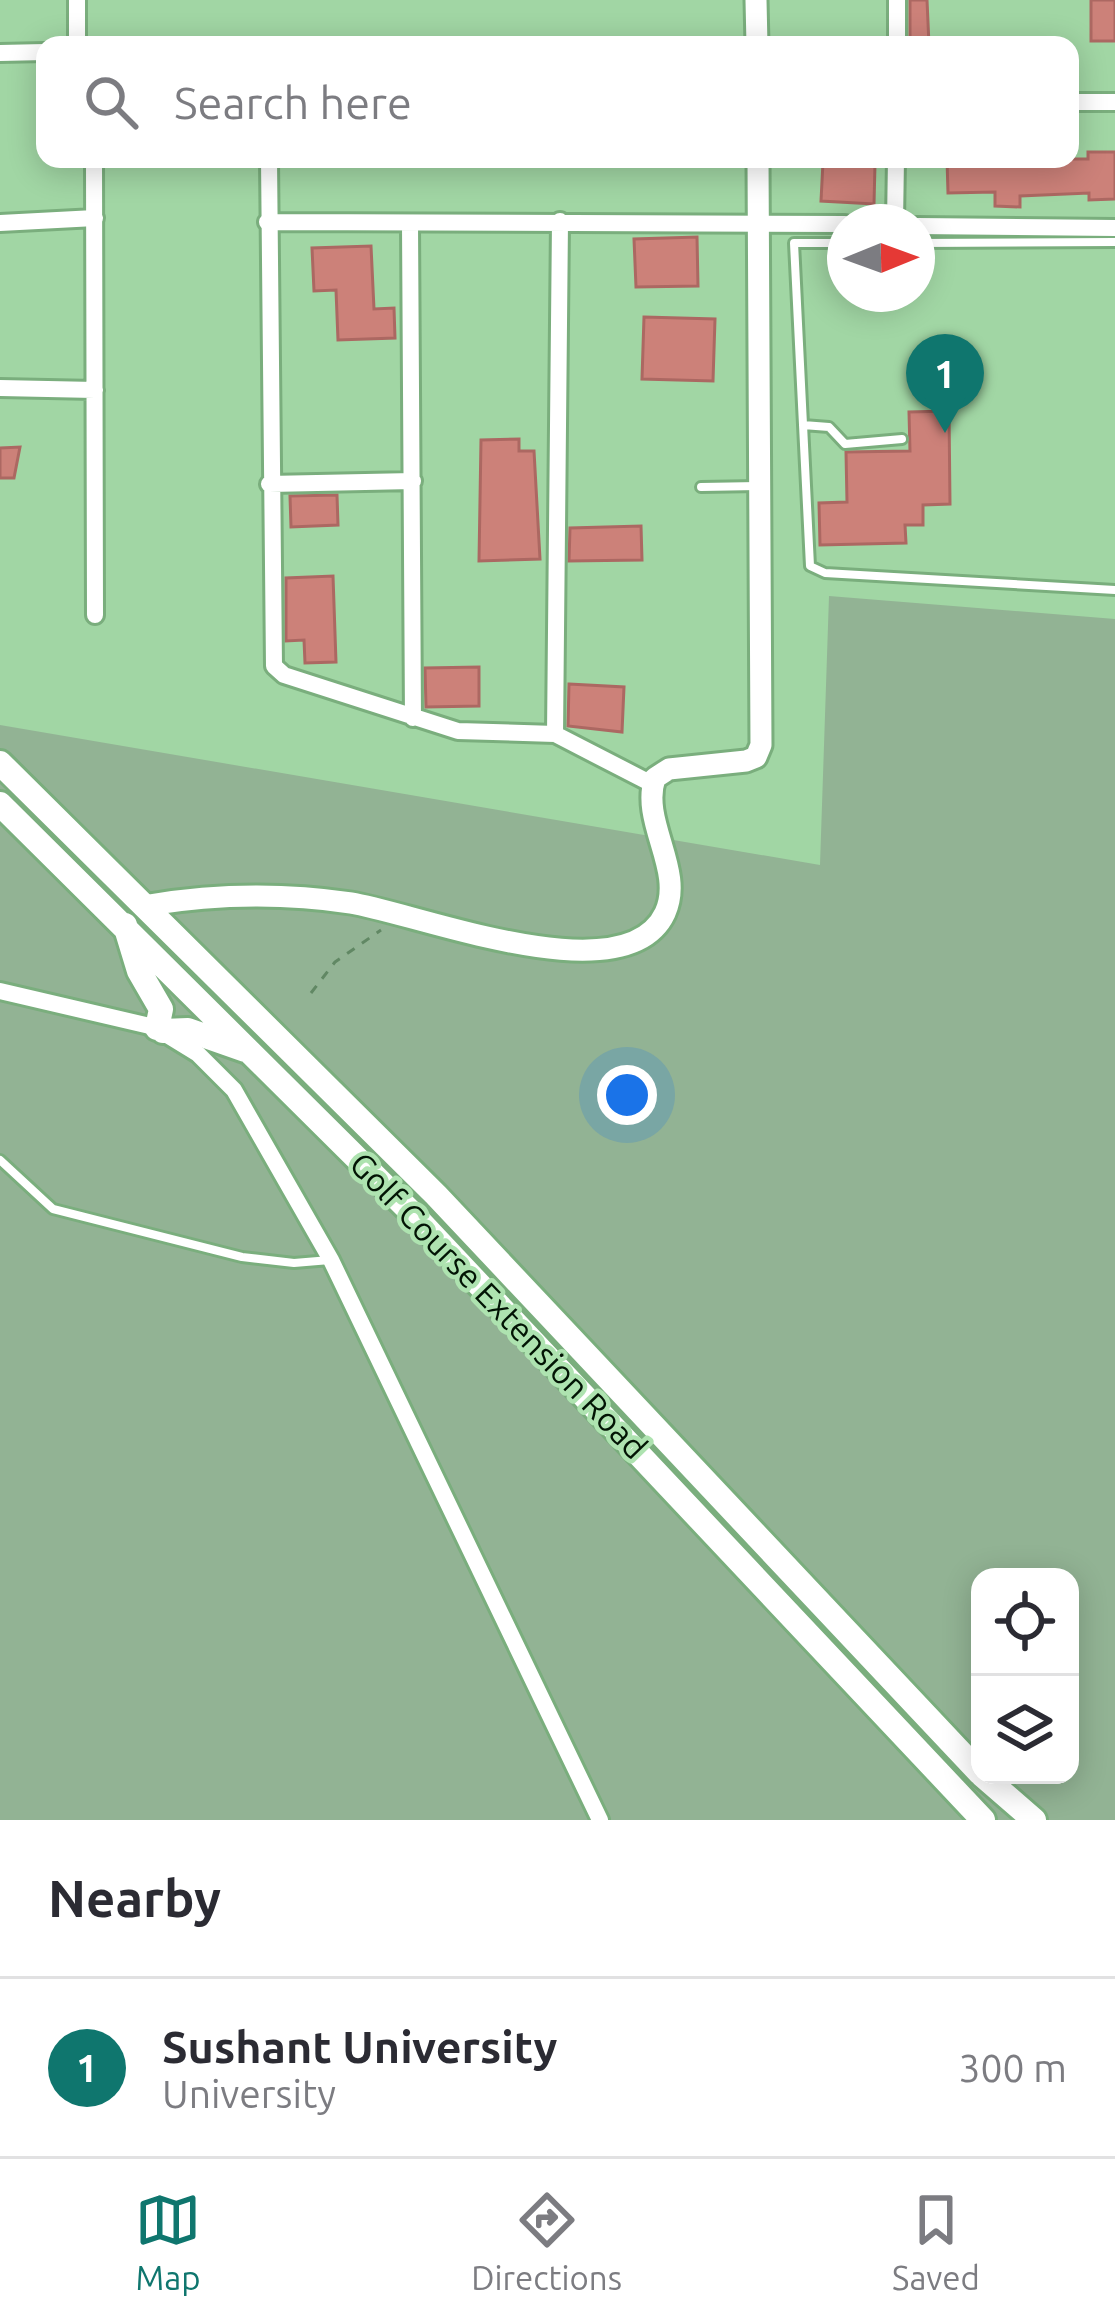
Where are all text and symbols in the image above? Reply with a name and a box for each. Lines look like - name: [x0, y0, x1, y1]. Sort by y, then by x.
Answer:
- search box: [36, 36, 1079, 168]
- icon: search: [78, 69, 144, 135]
- text: Search here: [174, 77, 412, 128]
- north arrow: [827, 204, 935, 312]
- pin: 1: [906, 334, 984, 433]
- your location: [597, 1065, 657, 1125]
- street label: Golf Course Extension Road: [343, 1145, 655, 1465]
- map controls: [971, 1568, 1079, 1784]
- button: locate: [971, 1568, 1079, 1676]
- button: layers: [971, 1676, 1079, 1784]
- text: Nearby: [48, 1869, 221, 1927]
- text: Sushant University: [162, 2021, 557, 2072]
- text: 1: [76, 2046, 98, 2089]
- text: 300 m: [958, 2046, 1067, 2089]
- text: University: [162, 2072, 336, 2115]
- tab: Map: [135, 2187, 201, 2296]
- tab: Directions: [471, 2187, 622, 2296]
- tab: Saved: [892, 2187, 980, 2296]

